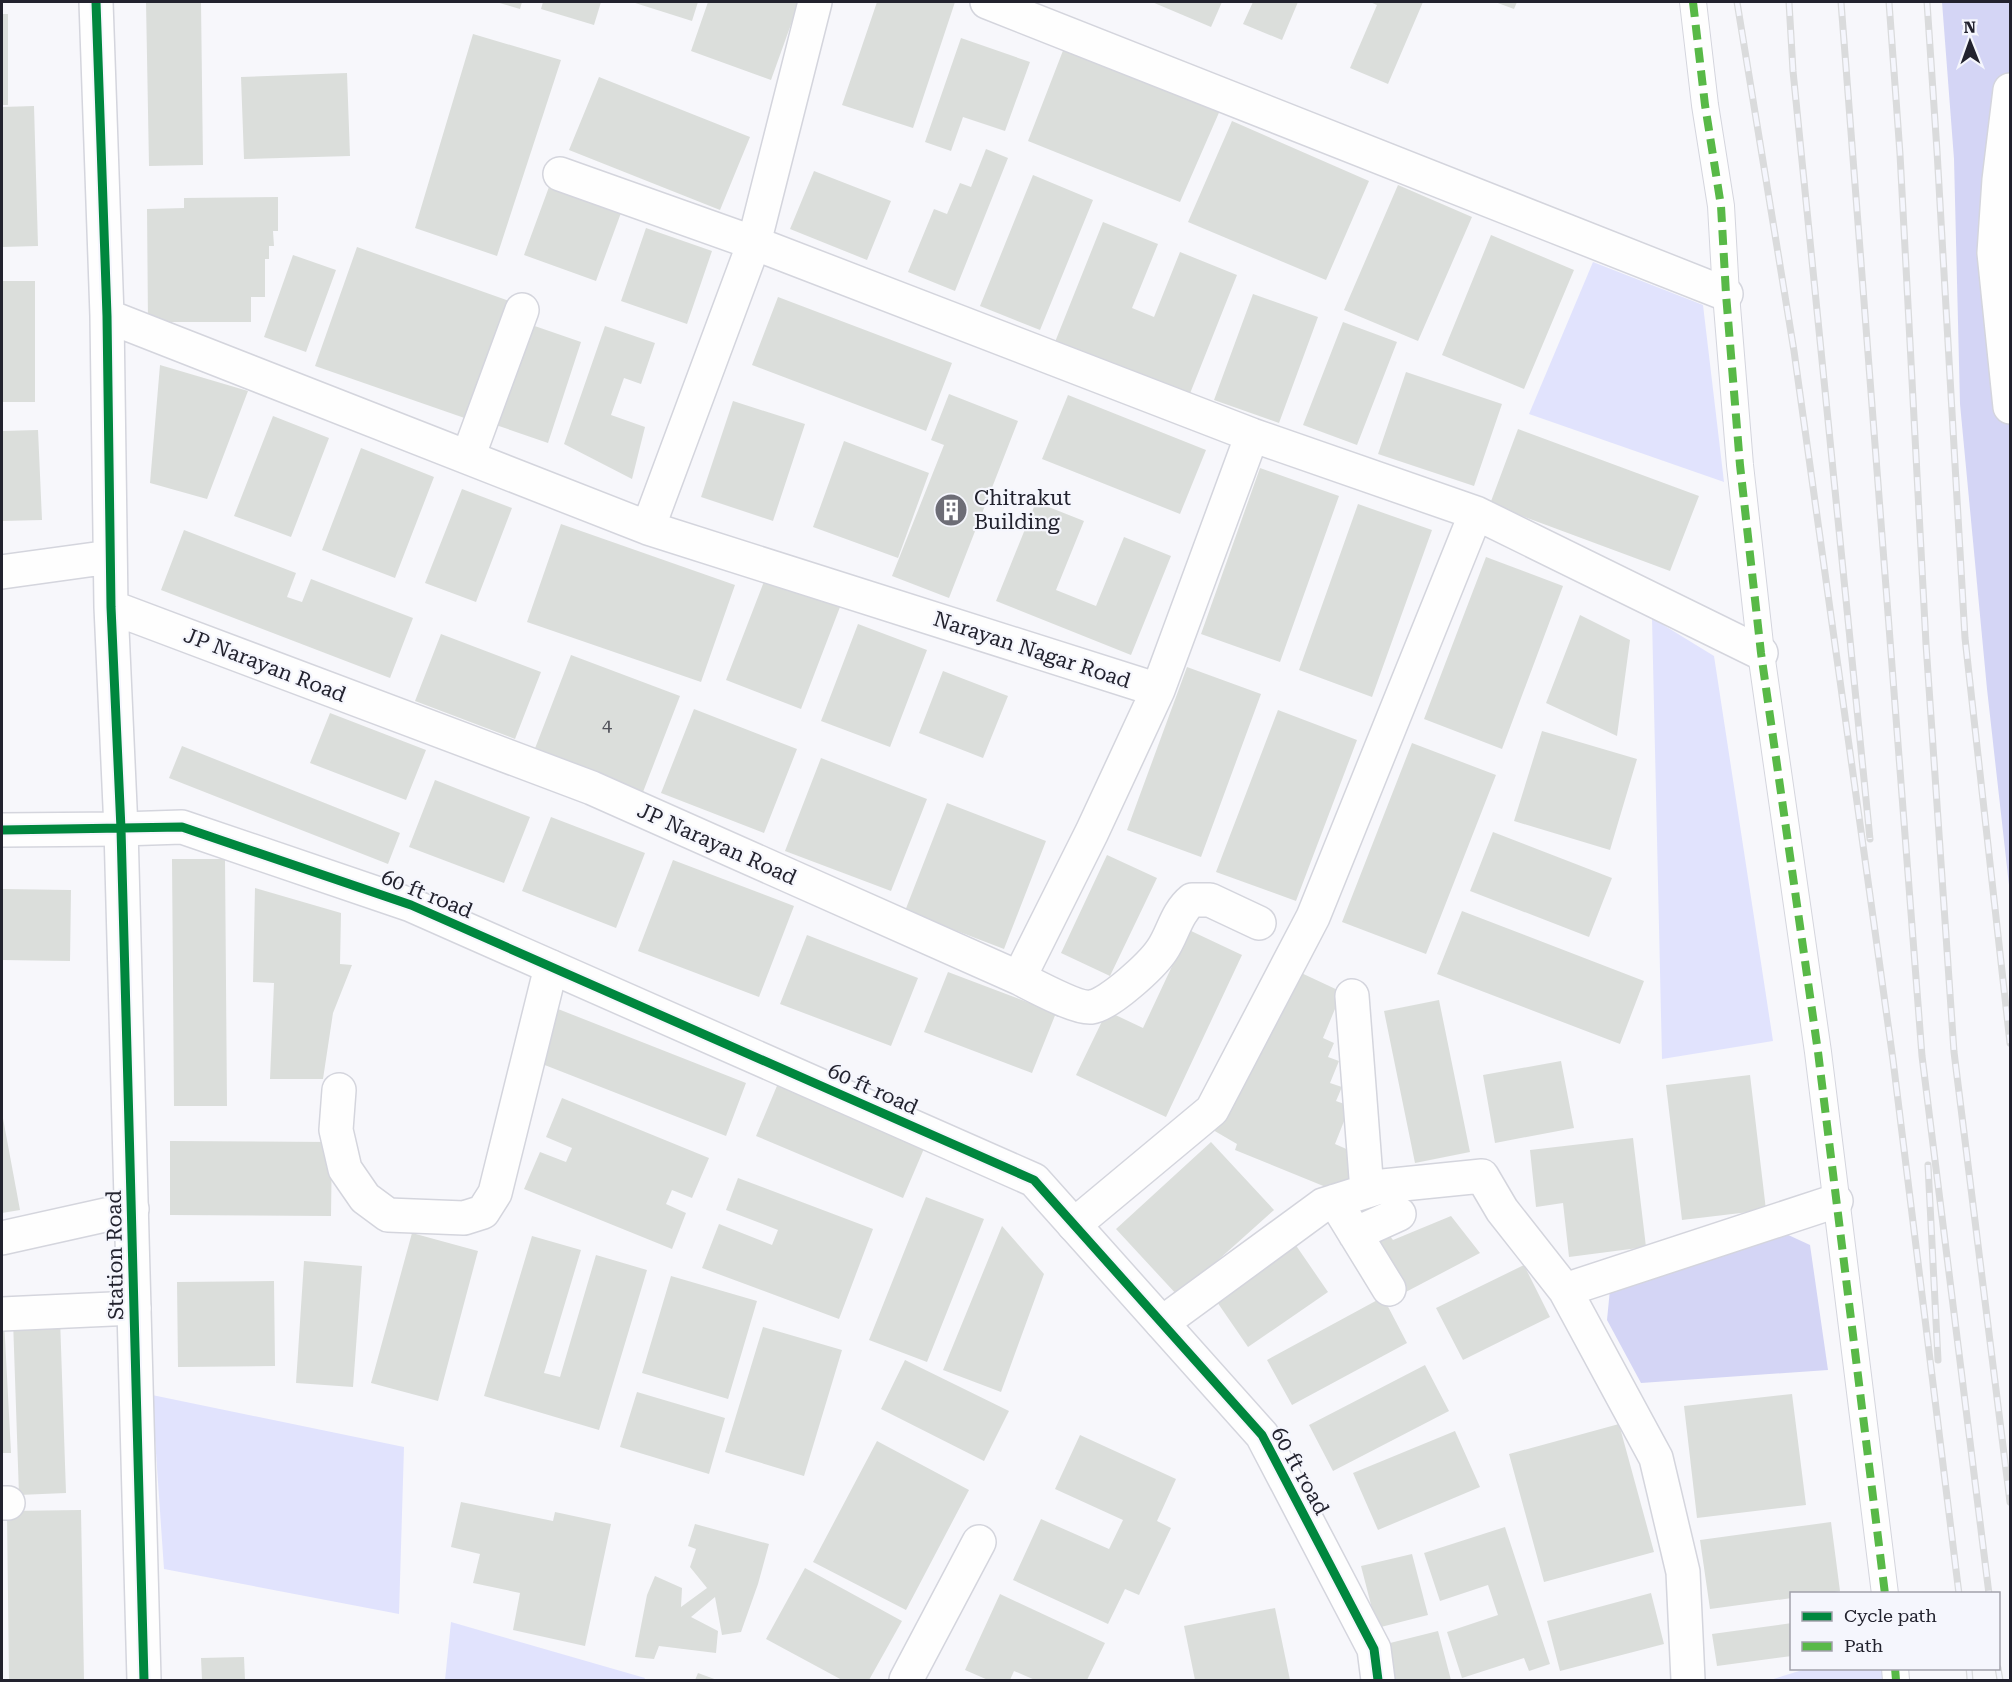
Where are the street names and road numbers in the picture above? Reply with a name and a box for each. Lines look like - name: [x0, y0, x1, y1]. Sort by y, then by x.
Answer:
- street label: Narayan Nagar Road: [930, 607, 1134, 693]
- street label: JP Narayan Road: [181, 623, 350, 707]
- street label: JP Narayan Road: [634, 798, 801, 890]
- street label: 60 ft road: [378, 865, 477, 923]
- street label: 60 ft road: [824, 1058, 922, 1120]
- street label: Station Road: [102, 1189, 128, 1320]
- street label: 60 ft road: [1266, 1423, 1334, 1519]

